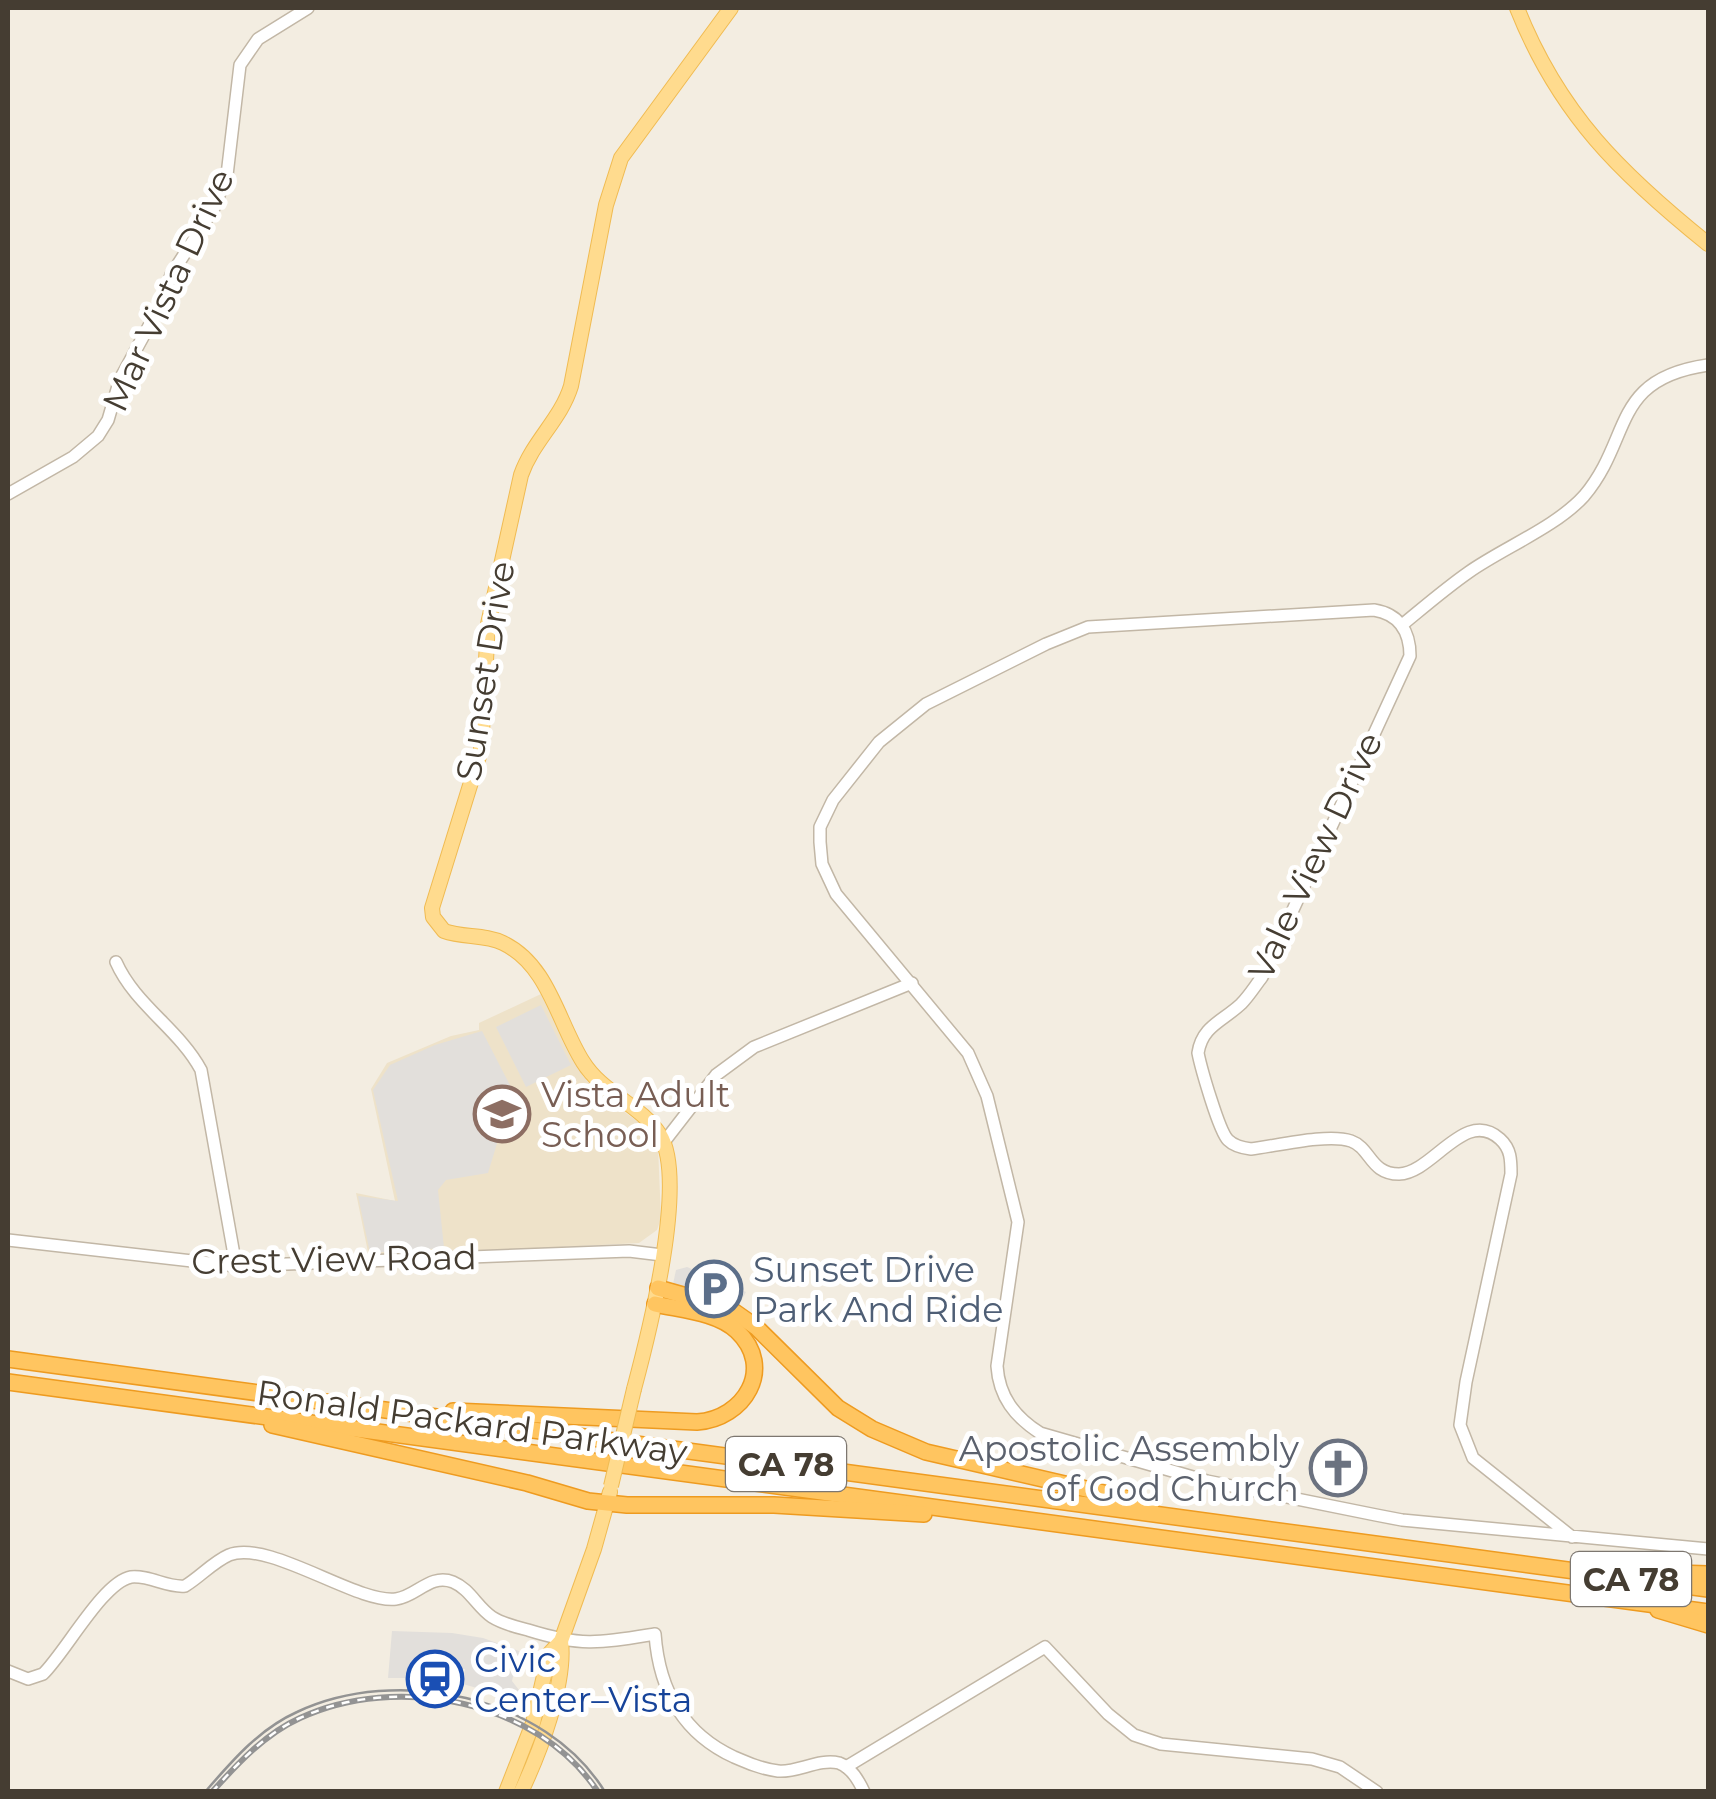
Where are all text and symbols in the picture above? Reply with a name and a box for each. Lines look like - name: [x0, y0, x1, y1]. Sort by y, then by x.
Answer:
- street label: Mar Vista Drive: [93, 162, 243, 418]
- street label: Sunset Drive: [446, 558, 524, 784]
- street label: Vale View Drive: [1239, 725, 1391, 987]
- place label: Vista Adult School: [541, 1073, 730, 1156]
- school or university icon: Vista Adult School: [472, 1084, 532, 1144]
- street label: Crest View Road: [191, 1235, 477, 1283]
- place label: Sunset Drive Park And Ride: [753, 1248, 1003, 1331]
- parking icon: Sunset Drive Park And Ride: [684, 1259, 744, 1319]
- street label: Ronald Packard Parkway: [254, 1370, 690, 1474]
- place label: Apostolic Assembly of God Church: [959, 1427, 1299, 1510]
- road number: CA 78: [726, 1437, 846, 1491]
- church icon: Apostolic Assembly of God Church: [1308, 1438, 1368, 1498]
- road number: CA 78: [1571, 1552, 1691, 1606]
- place label: Civic Center–Vista: [474, 1638, 692, 1721]
- station icon: Civic Center–Vista: [405, 1649, 465, 1709]

